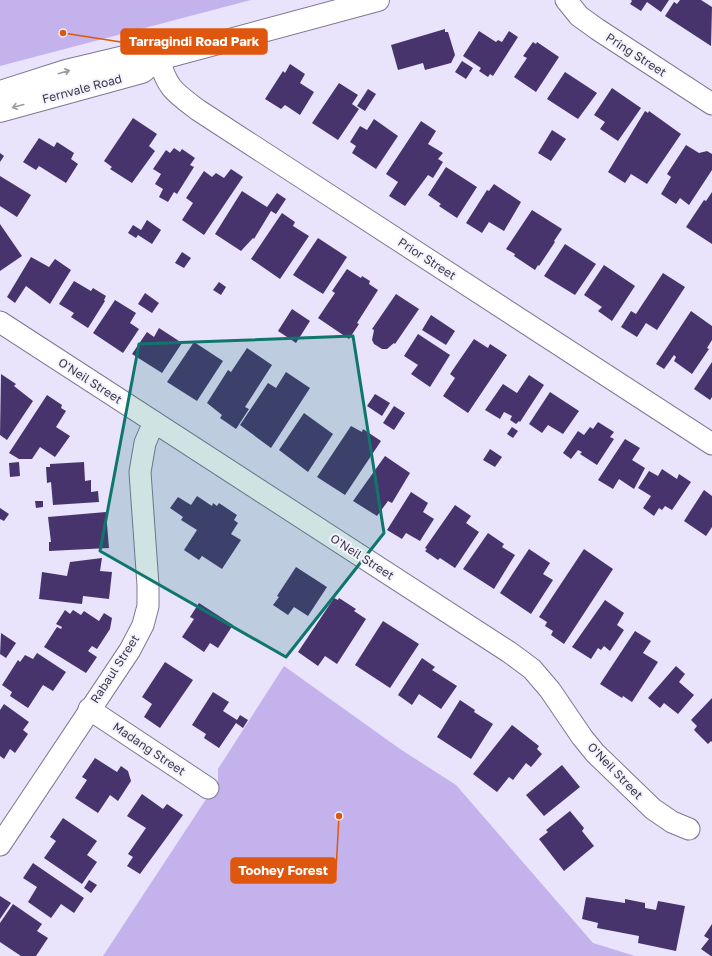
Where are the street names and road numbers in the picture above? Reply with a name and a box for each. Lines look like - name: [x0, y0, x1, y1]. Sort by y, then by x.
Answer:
- street label: Pring Street: [603, 29, 669, 80]
- street label: Fernvale Road: [40, 71, 123, 106]
- street label: Prior Street: [395, 234, 459, 283]
- street label: O'Neil Street: [55, 354, 125, 407]
- street label: O'Neil Street: [327, 530, 397, 583]
- street label: Rabaul Street: [87, 632, 142, 706]
- street label: Madang Street: [110, 719, 189, 779]
- street label: O'Neil Street: [585, 739, 646, 802]

